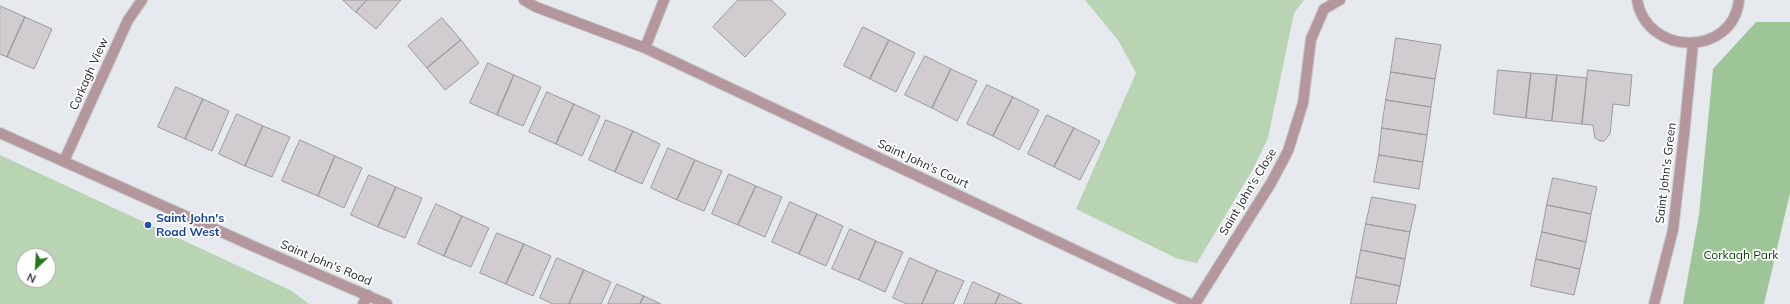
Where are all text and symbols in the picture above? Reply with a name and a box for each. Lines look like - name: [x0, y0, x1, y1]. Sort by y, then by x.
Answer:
- street label: Corkagh View: [67, 36, 111, 112]
- street label: Saint John's Green: [1653, 122, 1679, 224]
- street label: Saint John's Court: [875, 137, 971, 191]
- street label: Saint John's Close: [1216, 146, 1280, 238]
- place label: Saint John's Road West: [156, 211, 224, 239]
- marker: Saint John's Road West: [143, 220, 153, 230]
- street label: Saint John's Road: [278, 237, 374, 289]
- north arrow: [16, 248, 56, 288]
- park label: Corkagh Park: [1704, 248, 1778, 262]
- text: N: [25, 270, 38, 286]

